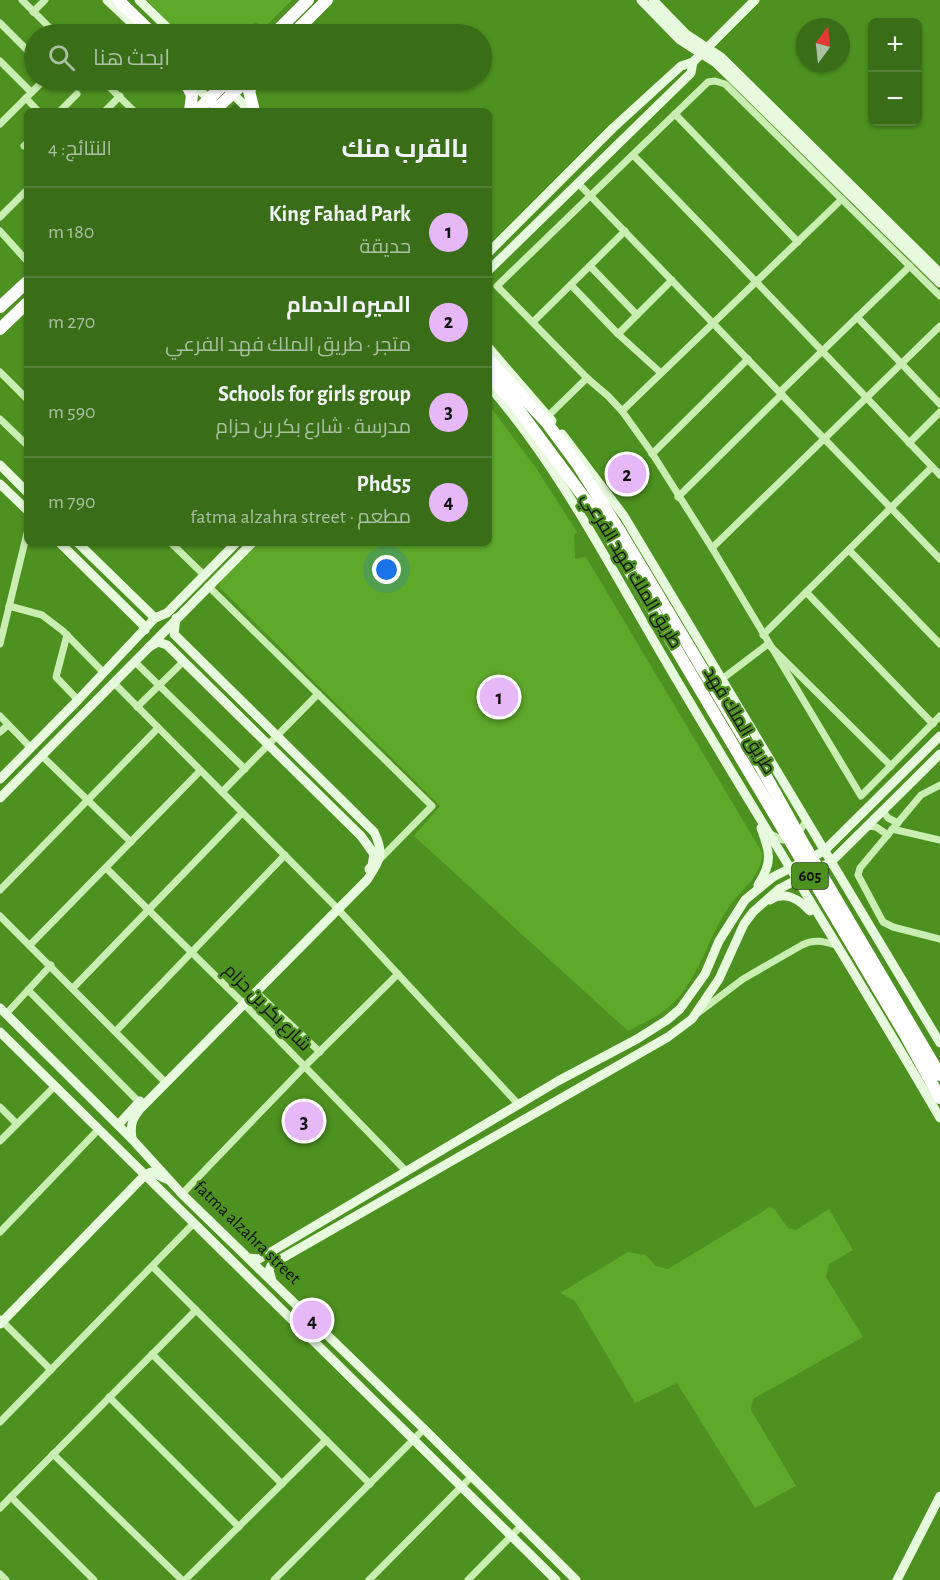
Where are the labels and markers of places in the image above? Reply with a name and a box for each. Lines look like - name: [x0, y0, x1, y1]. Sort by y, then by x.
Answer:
- pin: 2: [608, 452, 646, 496]
- pin: 1: [480, 674, 518, 720]
- pin: 3: [284, 1098, 324, 1144]
- pin: 4: [292, 1298, 332, 1342]

